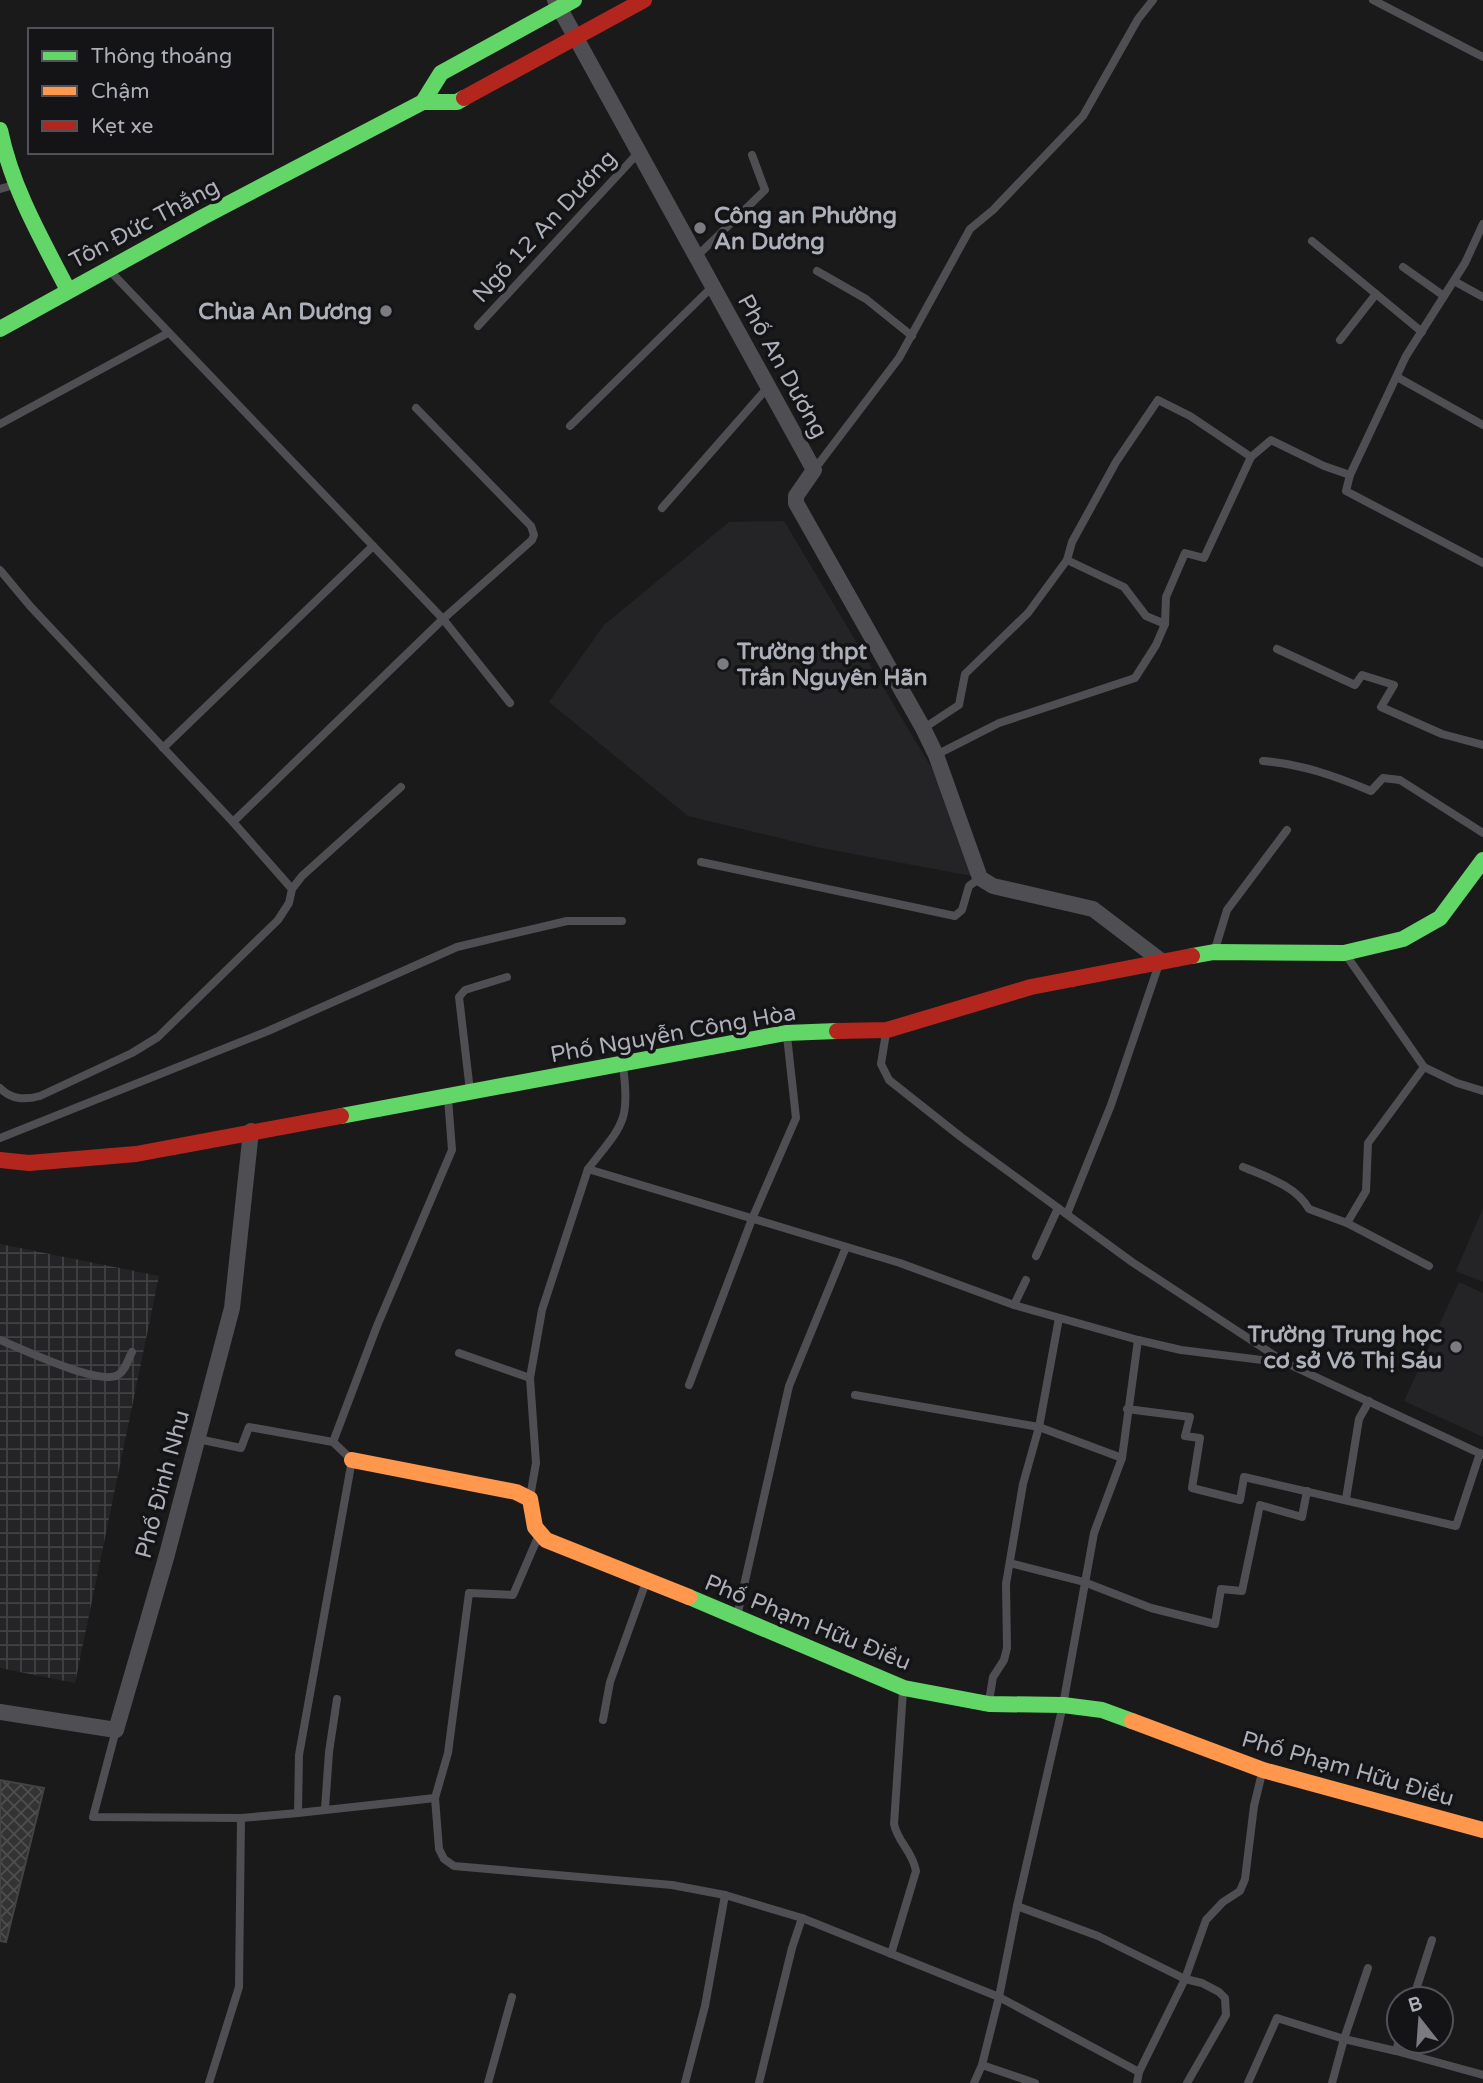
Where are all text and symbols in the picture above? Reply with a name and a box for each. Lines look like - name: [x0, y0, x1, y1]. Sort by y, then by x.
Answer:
- legend: [28, 28, 273, 154]
- text: Thông thoáng: [91, 44, 232, 69]
- text: Chậm: [91, 79, 149, 104]
- text: Kẹt xe: [91, 114, 154, 139]
- street label: Ngõ 12 An Dương: [467, 145, 623, 309]
- street label: Tôn Đức Thắng: [65, 173, 224, 275]
- place label: Công an Phường An Dương: [714, 202, 897, 256]
- marker: Công an Phường An Dương: [692, 220, 708, 236]
- street label: Phố An Dương: [731, 290, 833, 443]
- place label: Chùa An Dương: [198, 298, 372, 326]
- marker: Chùa An Dương: [378, 303, 394, 319]
- place label: Trường thpt Trần Nguyên Hãn: [736, 638, 928, 692]
- marker: Trường thpt Trần Nguyên Hãn: [715, 656, 731, 672]
- street label: Phố Nguyễn Công Hòa: [548, 999, 798, 1069]
- place label: Trường Trung học cơ sở Võ Thị Sáu: [1247, 1321, 1442, 1375]
- marker: Trường Trung học cơ sở Võ Thị Sáu: [1448, 1339, 1464, 1355]
- street label: Phố Đinh Nhu: [130, 1407, 196, 1561]
- street label: Phố Phạm Hữu Điều: [700, 1569, 915, 1677]
- street label: Phố Phạm Hữu Điều: [1238, 1725, 1457, 1813]
- north arrow: [1385, 1985, 1455, 2055]
- text: B: [1406, 1992, 1425, 2017]

